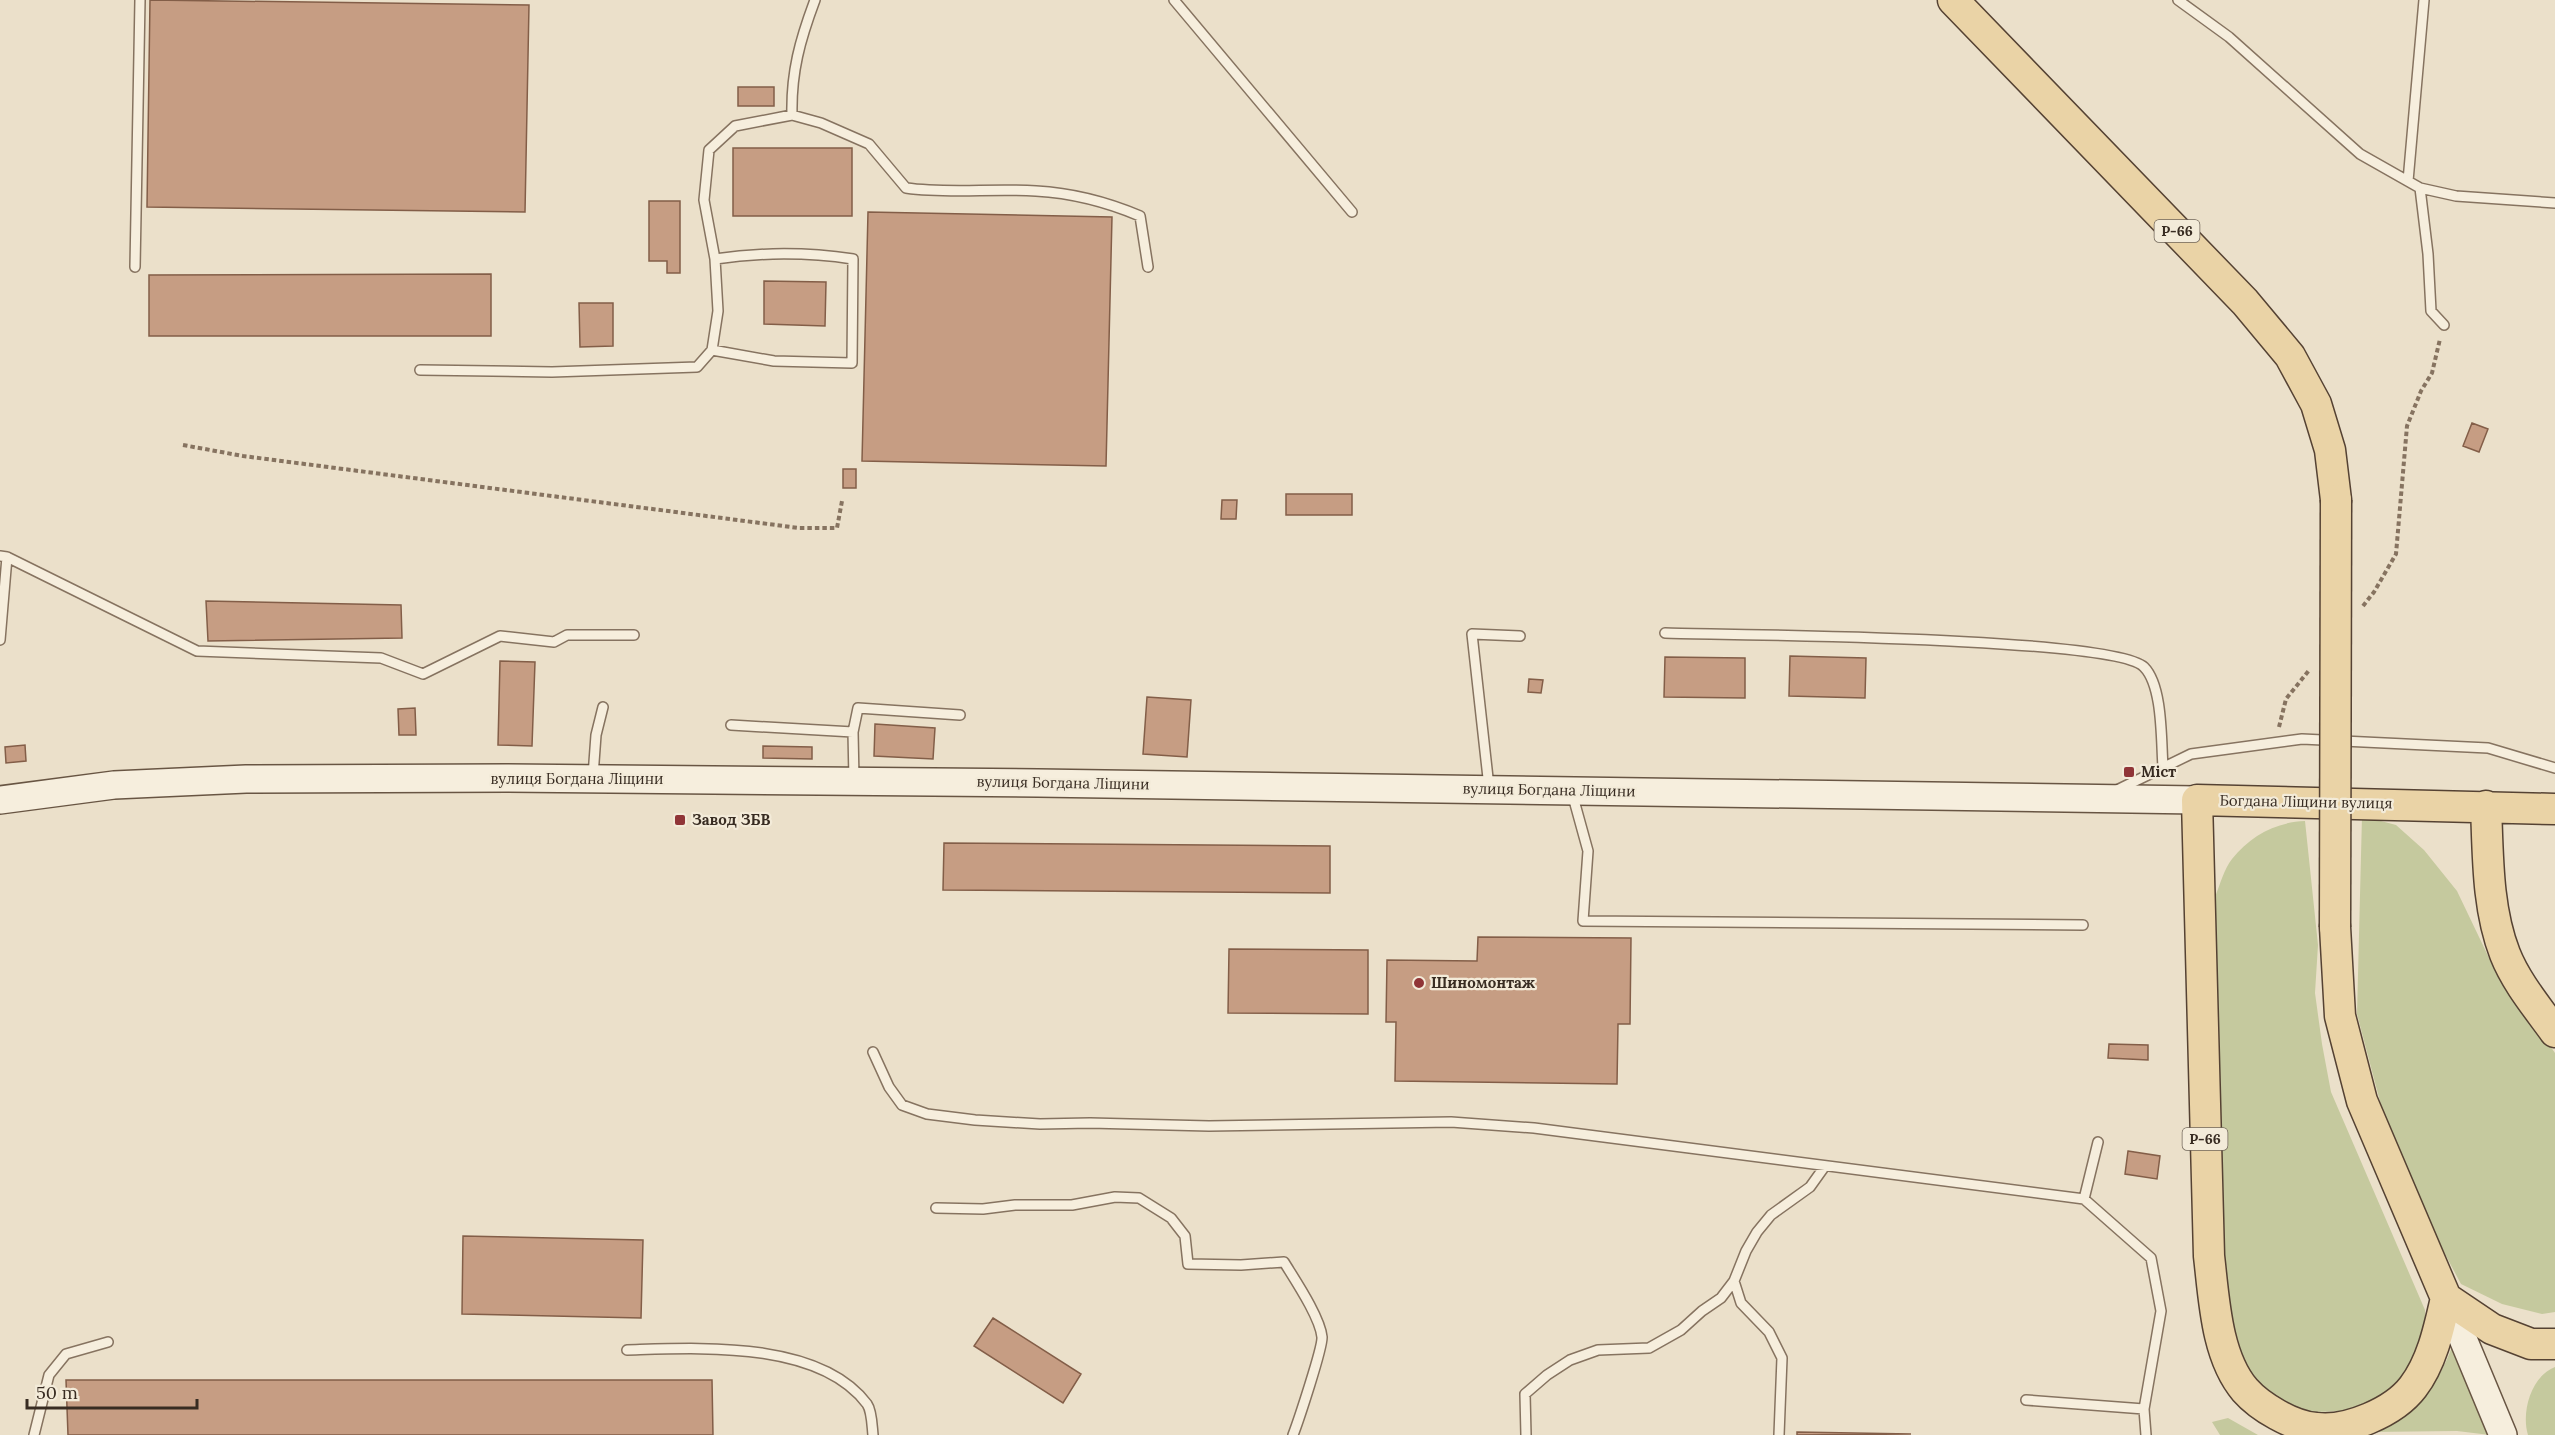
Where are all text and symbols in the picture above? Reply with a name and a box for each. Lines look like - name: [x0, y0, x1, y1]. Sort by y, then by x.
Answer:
- road number: Р-66: [2154, 220, 2200, 242]
- place label: Міст: [2141, 762, 2176, 781]
- marker: Міст: [2122, 765, 2136, 779]
- street label: вулиця Богдана Ліщини: [491, 769, 663, 788]
- street label: вулиця Богдана Ліщини: [976, 771, 1150, 794]
- street label: вулиця Богдана Ліщини: [1462, 778, 1636, 801]
- street label: Богдана Ліщини вулиця: [2219, 790, 2393, 813]
- place label: Завод ЗБВ: [692, 810, 770, 829]
- marker: Завод ЗБВ: [673, 813, 687, 827]
- place label: Шиномонтаж: [1431, 973, 1536, 992]
- marker: Шиномонтаж: [1412, 976, 1426, 990]
- road number: Р-66: [2182, 1128, 2228, 1150]
- scale bar: [27, 1372, 196, 1410]
- text: 50 m: [36, 1381, 78, 1404]

